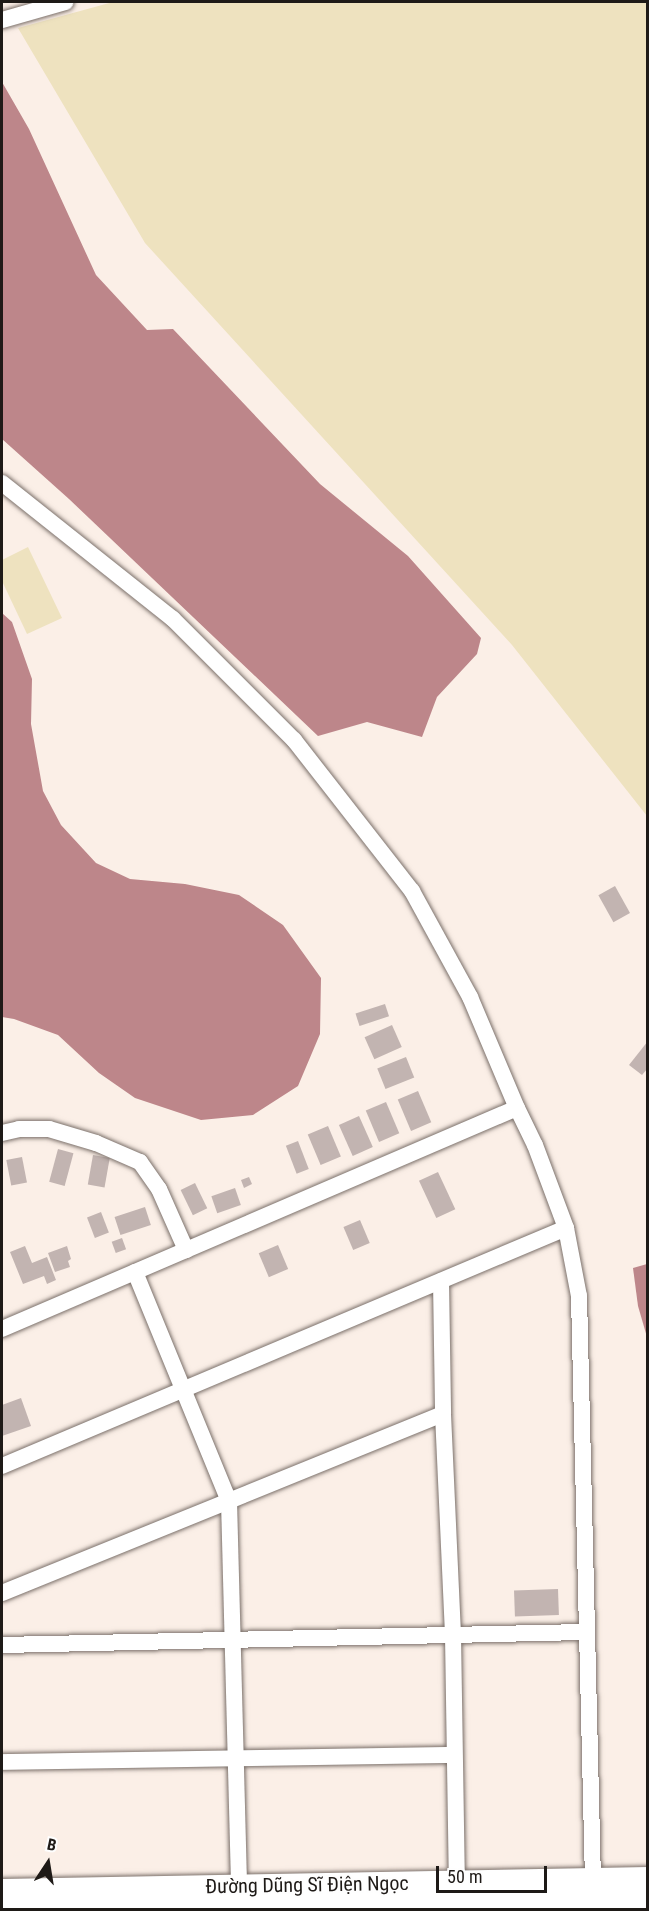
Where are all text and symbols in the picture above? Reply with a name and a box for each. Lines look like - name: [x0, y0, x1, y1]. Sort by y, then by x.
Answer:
- north arrow: [18, 1833, 78, 1893]
- text: B: [45, 1835, 58, 1855]
- scale bar: [439, 1854, 550, 1892]
- text: 50 m: [447, 1866, 482, 1887]
- street label: Đường Dũng Sĩ Điện Ngọc: [205, 1871, 409, 1899]

